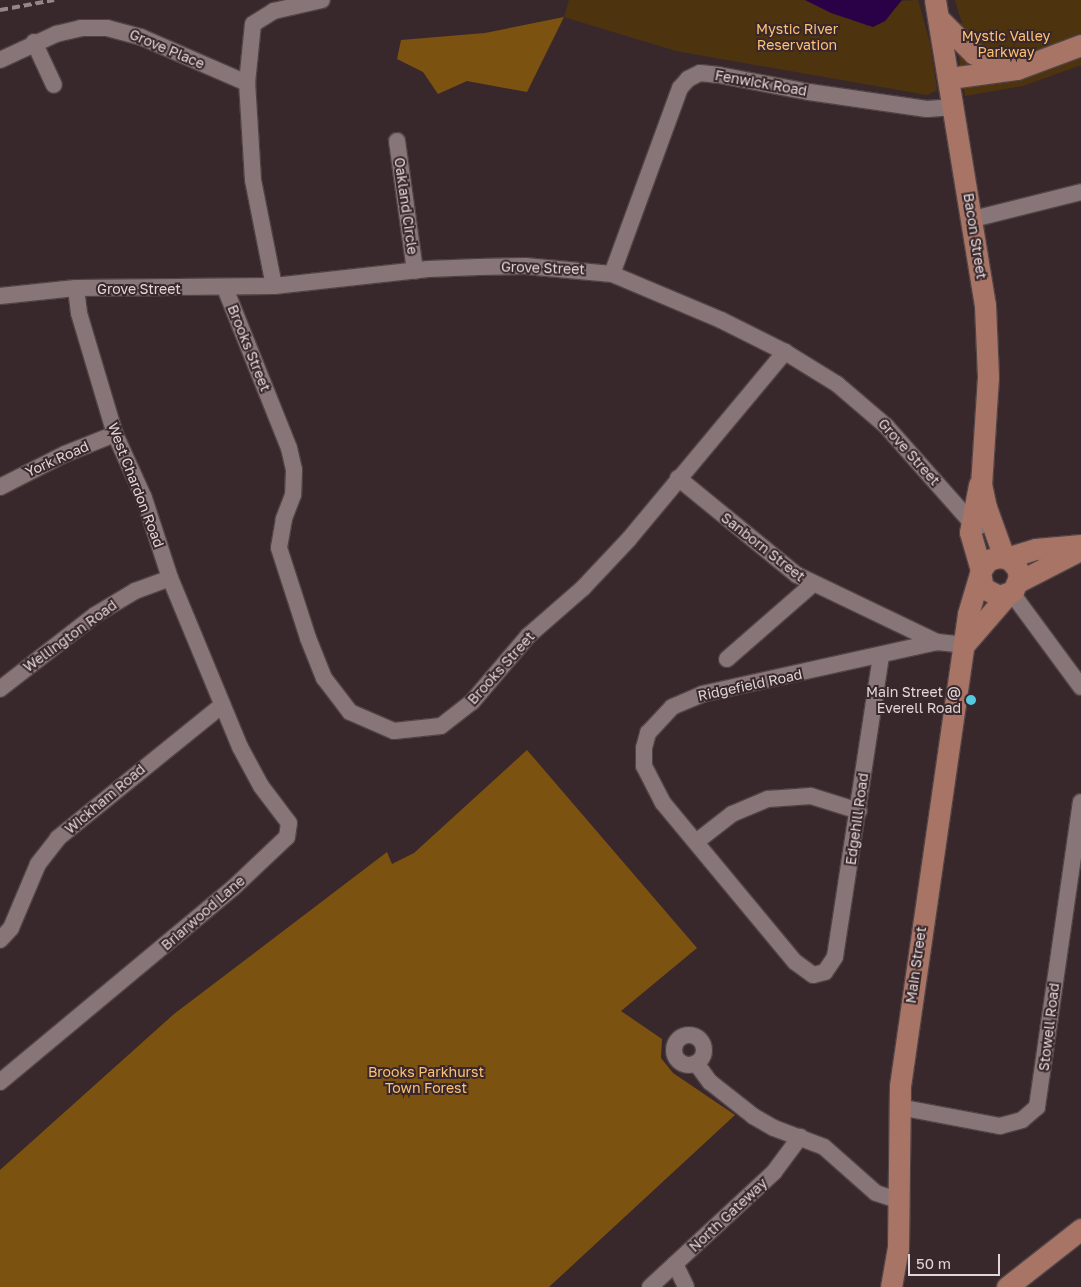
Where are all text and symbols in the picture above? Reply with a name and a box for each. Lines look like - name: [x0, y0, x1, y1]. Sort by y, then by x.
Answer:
- park label: Mystic River Reservation: [756, 21, 838, 54]
- street label: Grove Place: [127, 26, 207, 72]
- park label: Mystic Valley Parkway: [962, 28, 1050, 60]
- street label: Fenwick Road: [714, 67, 808, 99]
- street label: Oakland Circle: [391, 156, 421, 256]
- street label: Bacon Street: [960, 192, 990, 280]
- street label: Grove Street: [501, 258, 585, 278]
- street label: Grove Street: [97, 281, 181, 297]
- street label: Brooks Street: [224, 302, 274, 394]
- street label: Grove Street: [875, 415, 943, 489]
- street label: West Chardon Road: [104, 420, 168, 550]
- street label: York Road: [23, 438, 91, 480]
- street label: Sanborn Street: [718, 509, 808, 585]
- street label: Wellington Road: [20, 596, 120, 676]
- street label: Brooks Street: [464, 628, 538, 708]
- street label: Ridgefield Road: [696, 666, 804, 704]
- place label: Main Street @ Everell Road: [866, 684, 961, 716]
- marker: Main Street @ Everell Road: [965, 694, 977, 706]
- street label: Wickham Road: [62, 761, 148, 837]
- street label: Edgehill Road: [842, 772, 872, 866]
- street label: Briarwood Lane: [158, 872, 248, 954]
- street label: Main Street: [902, 926, 930, 1004]
- street label: Stowell Road: [1035, 982, 1063, 1072]
- park label: Brooks Parkhurst Town Forest: [368, 1064, 484, 1096]
- street label: North Gateway: [686, 1175, 770, 1255]
- scale bar: [911, 1244, 1004, 1276]
- text: 50 m: [916, 1254, 951, 1272]

